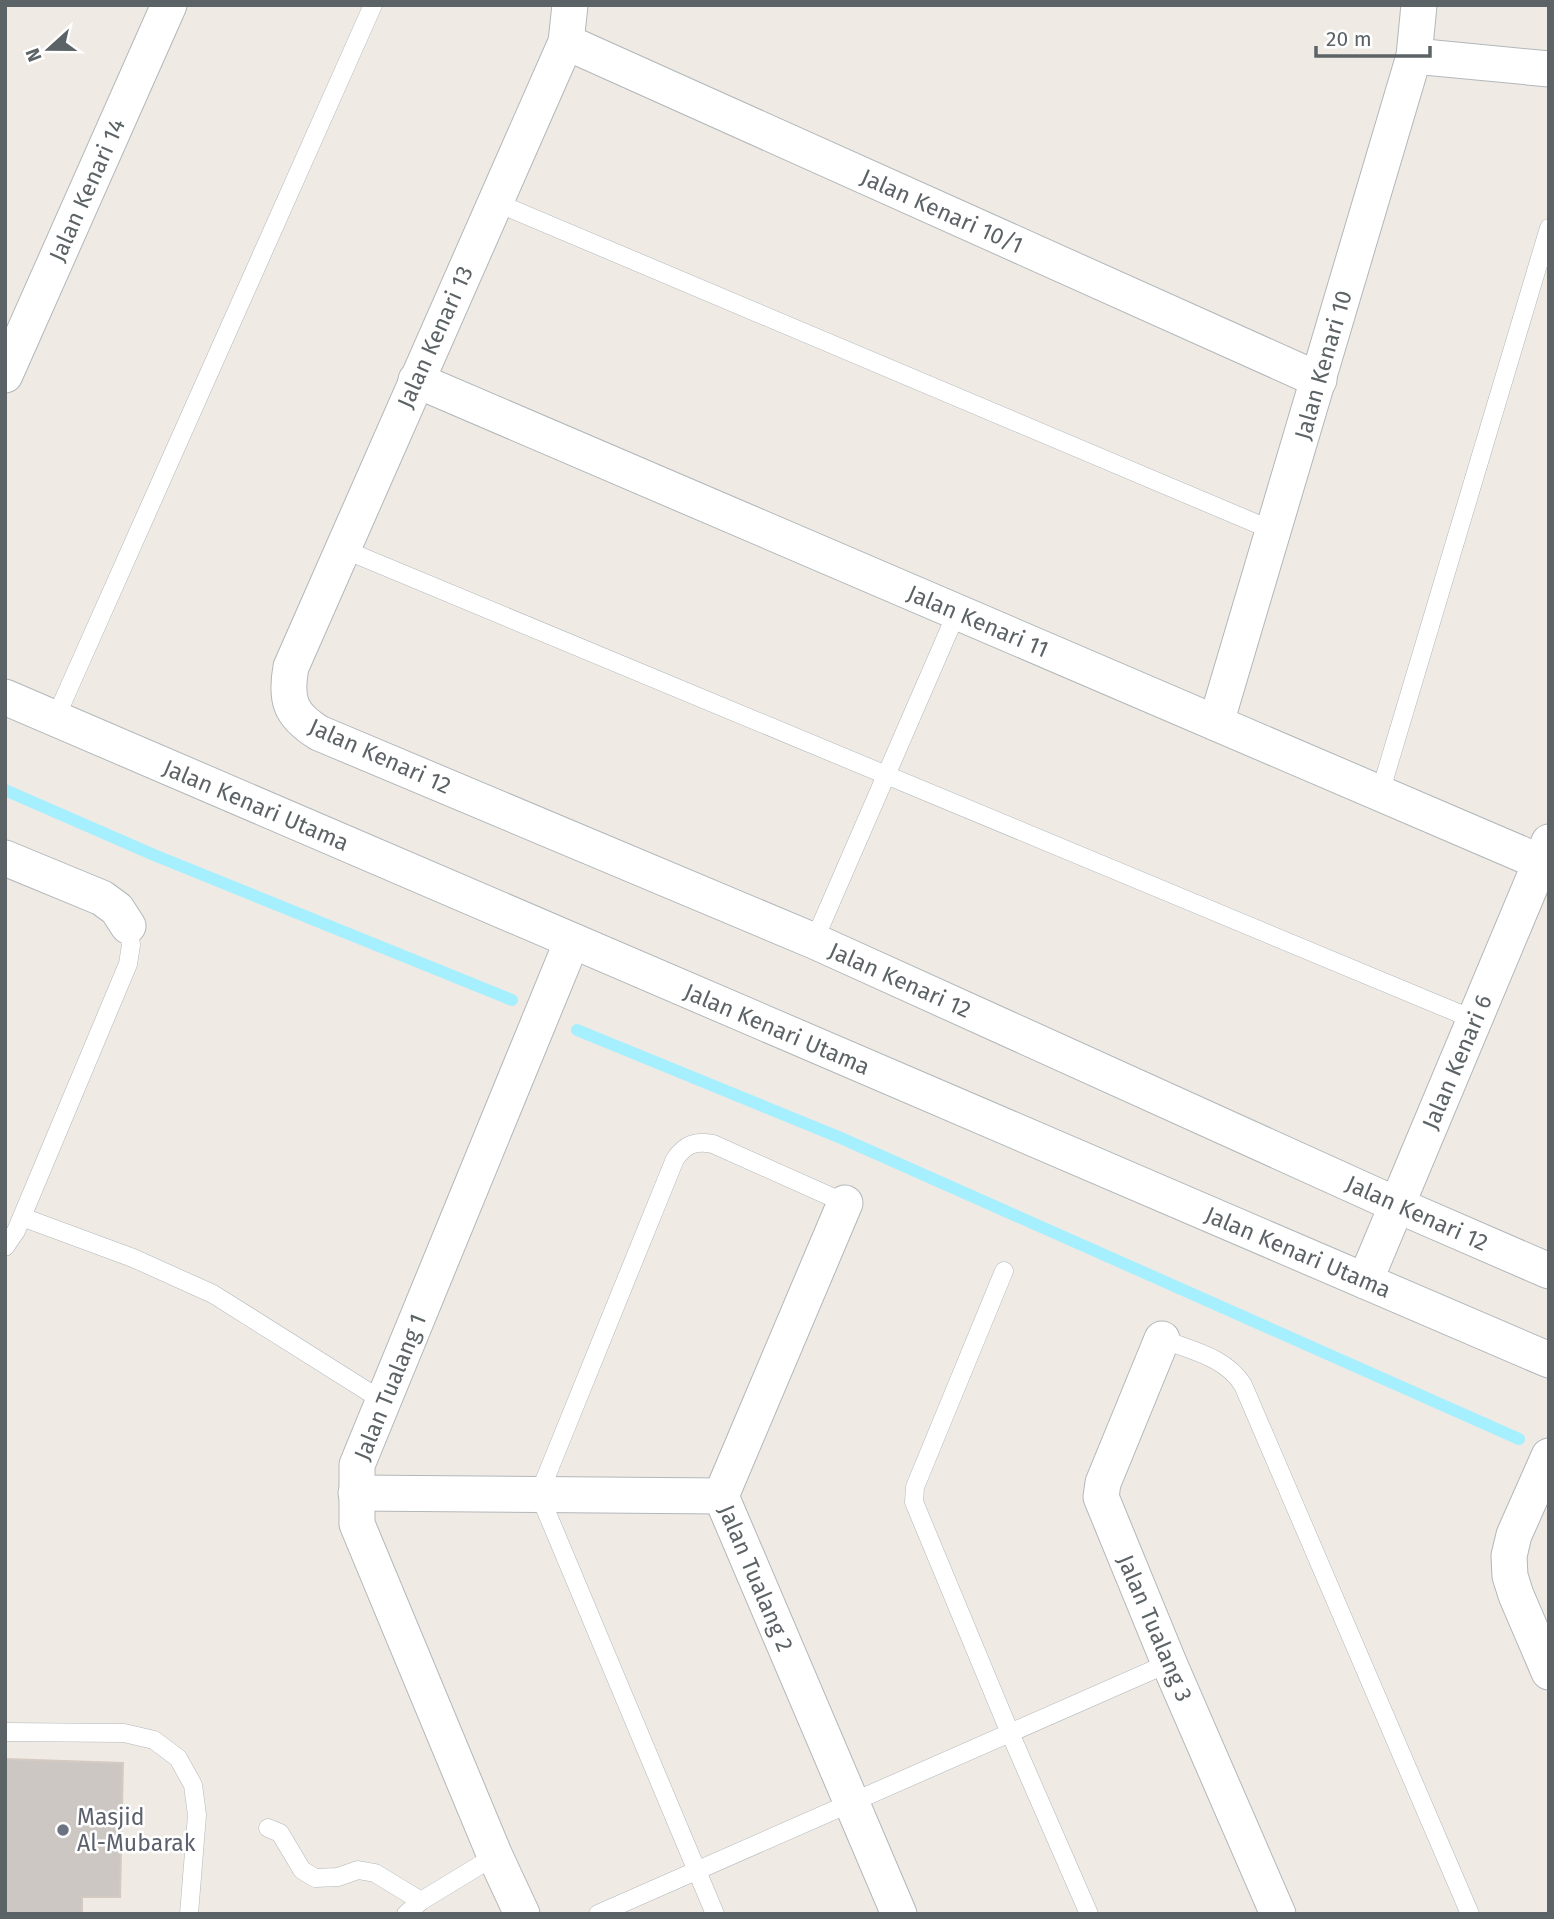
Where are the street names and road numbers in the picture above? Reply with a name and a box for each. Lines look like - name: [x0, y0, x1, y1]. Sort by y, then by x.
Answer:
- street label: Jalan Kenari 14: [43, 114, 131, 266]
- street label: Jalan Kenari 10/1: [857, 163, 1027, 259]
- street label: Jalan Kenari 13: [391, 262, 479, 412]
- street label: Jalan Kenari 10: [1288, 287, 1358, 443]
- street label: Jalan Kenari 11: [903, 579, 1053, 663]
- street label: Jalan Kenari 12: [305, 712, 455, 800]
- street label: Jalan Kenari Utama: [159, 753, 353, 857]
- street label: Jalan Kenari 12: [825, 936, 975, 1024]
- street label: Jalan Kenari Utama: [680, 977, 874, 1081]
- street label: Jalan Kenari 6: [1416, 990, 1498, 1134]
- street label: Jalan Kenari 12: [1342, 1169, 1492, 1257]
- street label: Jalan Kenari Utama: [1201, 1200, 1395, 1304]
- street label: Jalan Tualang 1: [348, 1310, 432, 1464]
- street label: Jalan Tualang 2: [712, 1500, 800, 1656]
- street label: Jalan Tualang 3: [1111, 1550, 1199, 1706]

